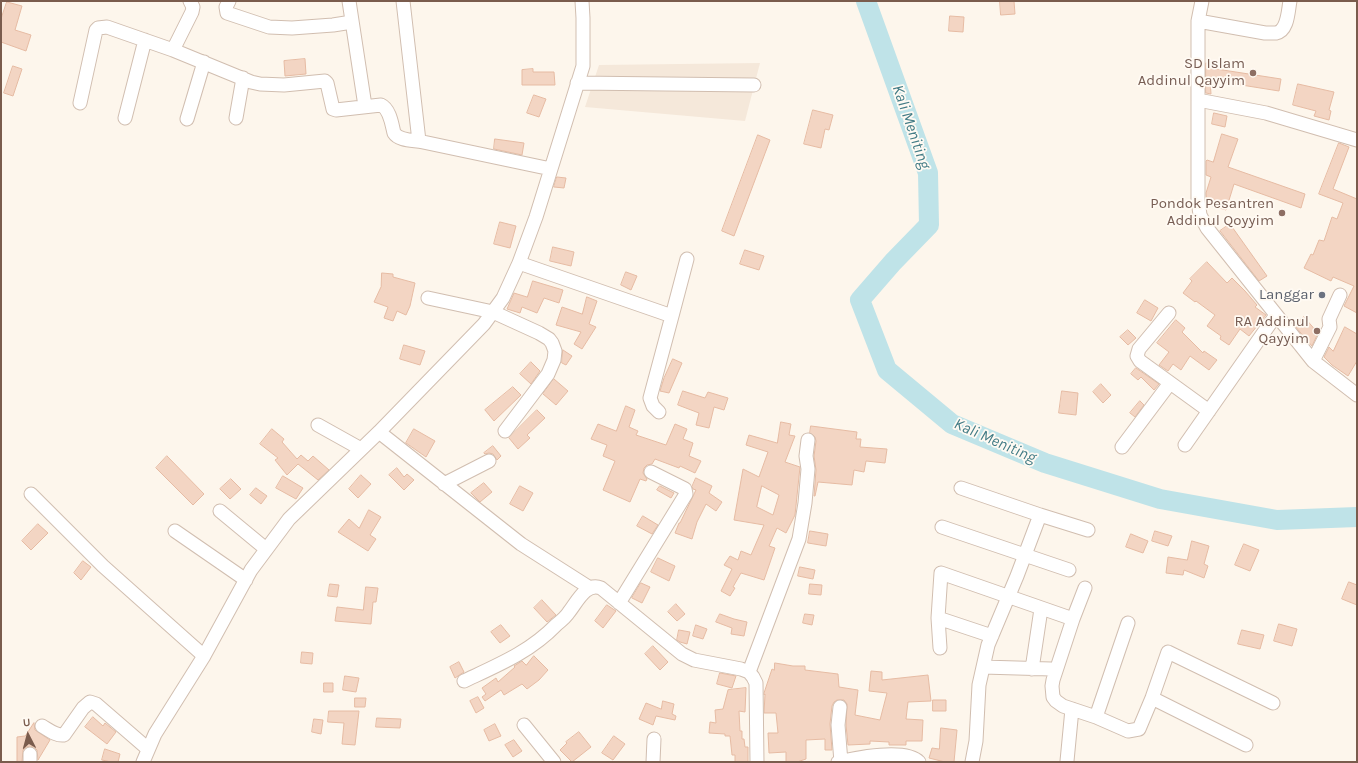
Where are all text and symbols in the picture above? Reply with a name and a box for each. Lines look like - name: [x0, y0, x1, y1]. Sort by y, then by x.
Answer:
- place label: SD Islam Addinul Qayyim: [1138, 55, 1245, 90]
- marker: SD Islam Addinul Qayyim: [1248, 68, 1258, 78]
- water label: Kali Meniting: [888, 82, 934, 172]
- place label: Pondok Pesantren Addinul Qoyyim: [1150, 195, 1274, 230]
- marker: Pondok Pesantren Addinul Qoyyim: [1277, 208, 1287, 218]
- place label: Langgar: [1259, 286, 1314, 304]
- marker: Langgar: [1317, 290, 1327, 300]
- place label: RA Addinul Qayyim: [1234, 313, 1309, 348]
- marker: RA Addinul Qayyim: [1312, 326, 1322, 336]
- water label: Kali Meniting: [951, 414, 1039, 468]
- north arrow: [8, 715, 48, 755]
- text: U: [22, 716, 31, 729]

